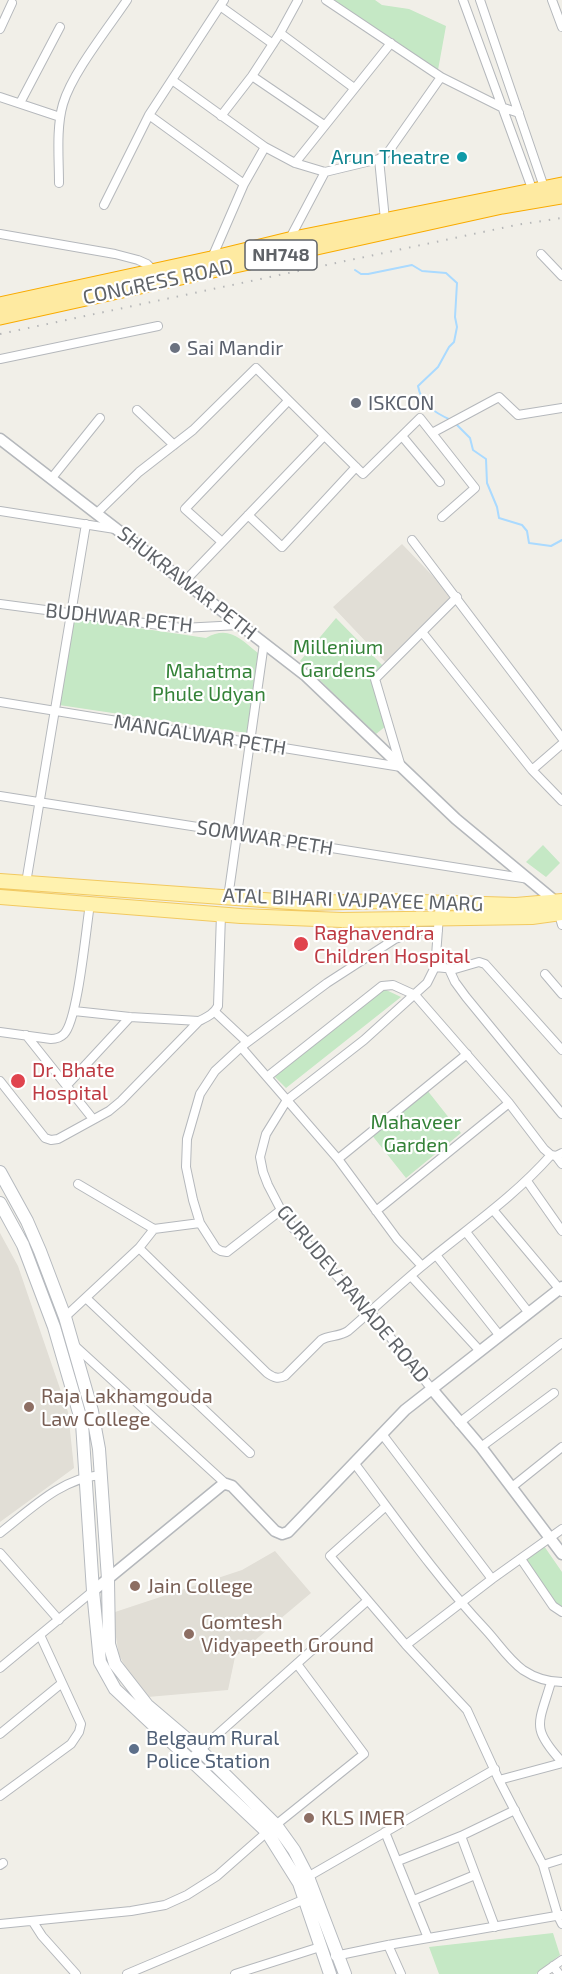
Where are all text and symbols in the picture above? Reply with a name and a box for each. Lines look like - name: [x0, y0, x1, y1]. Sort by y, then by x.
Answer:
- place label: Arun Theatre: [331, 145, 450, 169]
- marker: Arun Theatre: [455, 150, 469, 164]
- road number: NH748: [245, 240, 317, 270]
- street label: CONGRESS ROAD: [81, 254, 235, 310]
- place label: Sai Mandir: [187, 336, 283, 360]
- marker: Sai Mandir: [168, 341, 182, 355]
- place label: ISKCON: [368, 391, 434, 415]
- marker: ISKCON: [349, 396, 363, 410]
- street label: SHUKRAWAR PETH: [113, 521, 261, 645]
- street label: BUDHWAR PETH: [44, 598, 194, 638]
- park label: Millenium Gardens: [293, 635, 383, 682]
- park label: Mahatma Phule Udyan: [152, 659, 266, 706]
- street label: MANGALWAR PETH: [112, 710, 288, 760]
- street label: SOMWAR PETH: [195, 815, 335, 861]
- street label: ATAL BIHARI VAJPAYEE MARG: [222, 883, 484, 917]
- place label: Raghavendra Children Hospital: [314, 921, 470, 968]
- marker: Raghavendra Children Hospital: [292, 935, 310, 953]
- place label: Dr. Bhate Hospital: [32, 1058, 115, 1105]
- marker: Dr. Bhate Hospital: [9, 1072, 27, 1090]
- park label: Mahaveer Garden: [370, 1110, 462, 1157]
- street label: GURUDEV RANADE ROAD: [272, 1200, 434, 1388]
- place label: Raja Lakhamgouda Law College: [41, 1384, 213, 1431]
- marker: Raja Lakhamgouda Law College: [22, 1400, 36, 1414]
- place label: Jain College: [147, 1574, 253, 1598]
- marker: Jain College: [128, 1579, 142, 1593]
- place label: Gomtesh Vidyapeeth Ground: [201, 1610, 374, 1657]
- marker: Gomtesh Vidyapeeth Ground: [182, 1627, 196, 1641]
- place label: Belgaum Rural Police Station: [146, 1726, 279, 1773]
- marker: Belgaum Rural Police Station: [127, 1742, 141, 1756]
- place label: KLS IMER: [321, 1806, 405, 1830]
- marker: KLS IMER: [302, 1811, 316, 1825]

